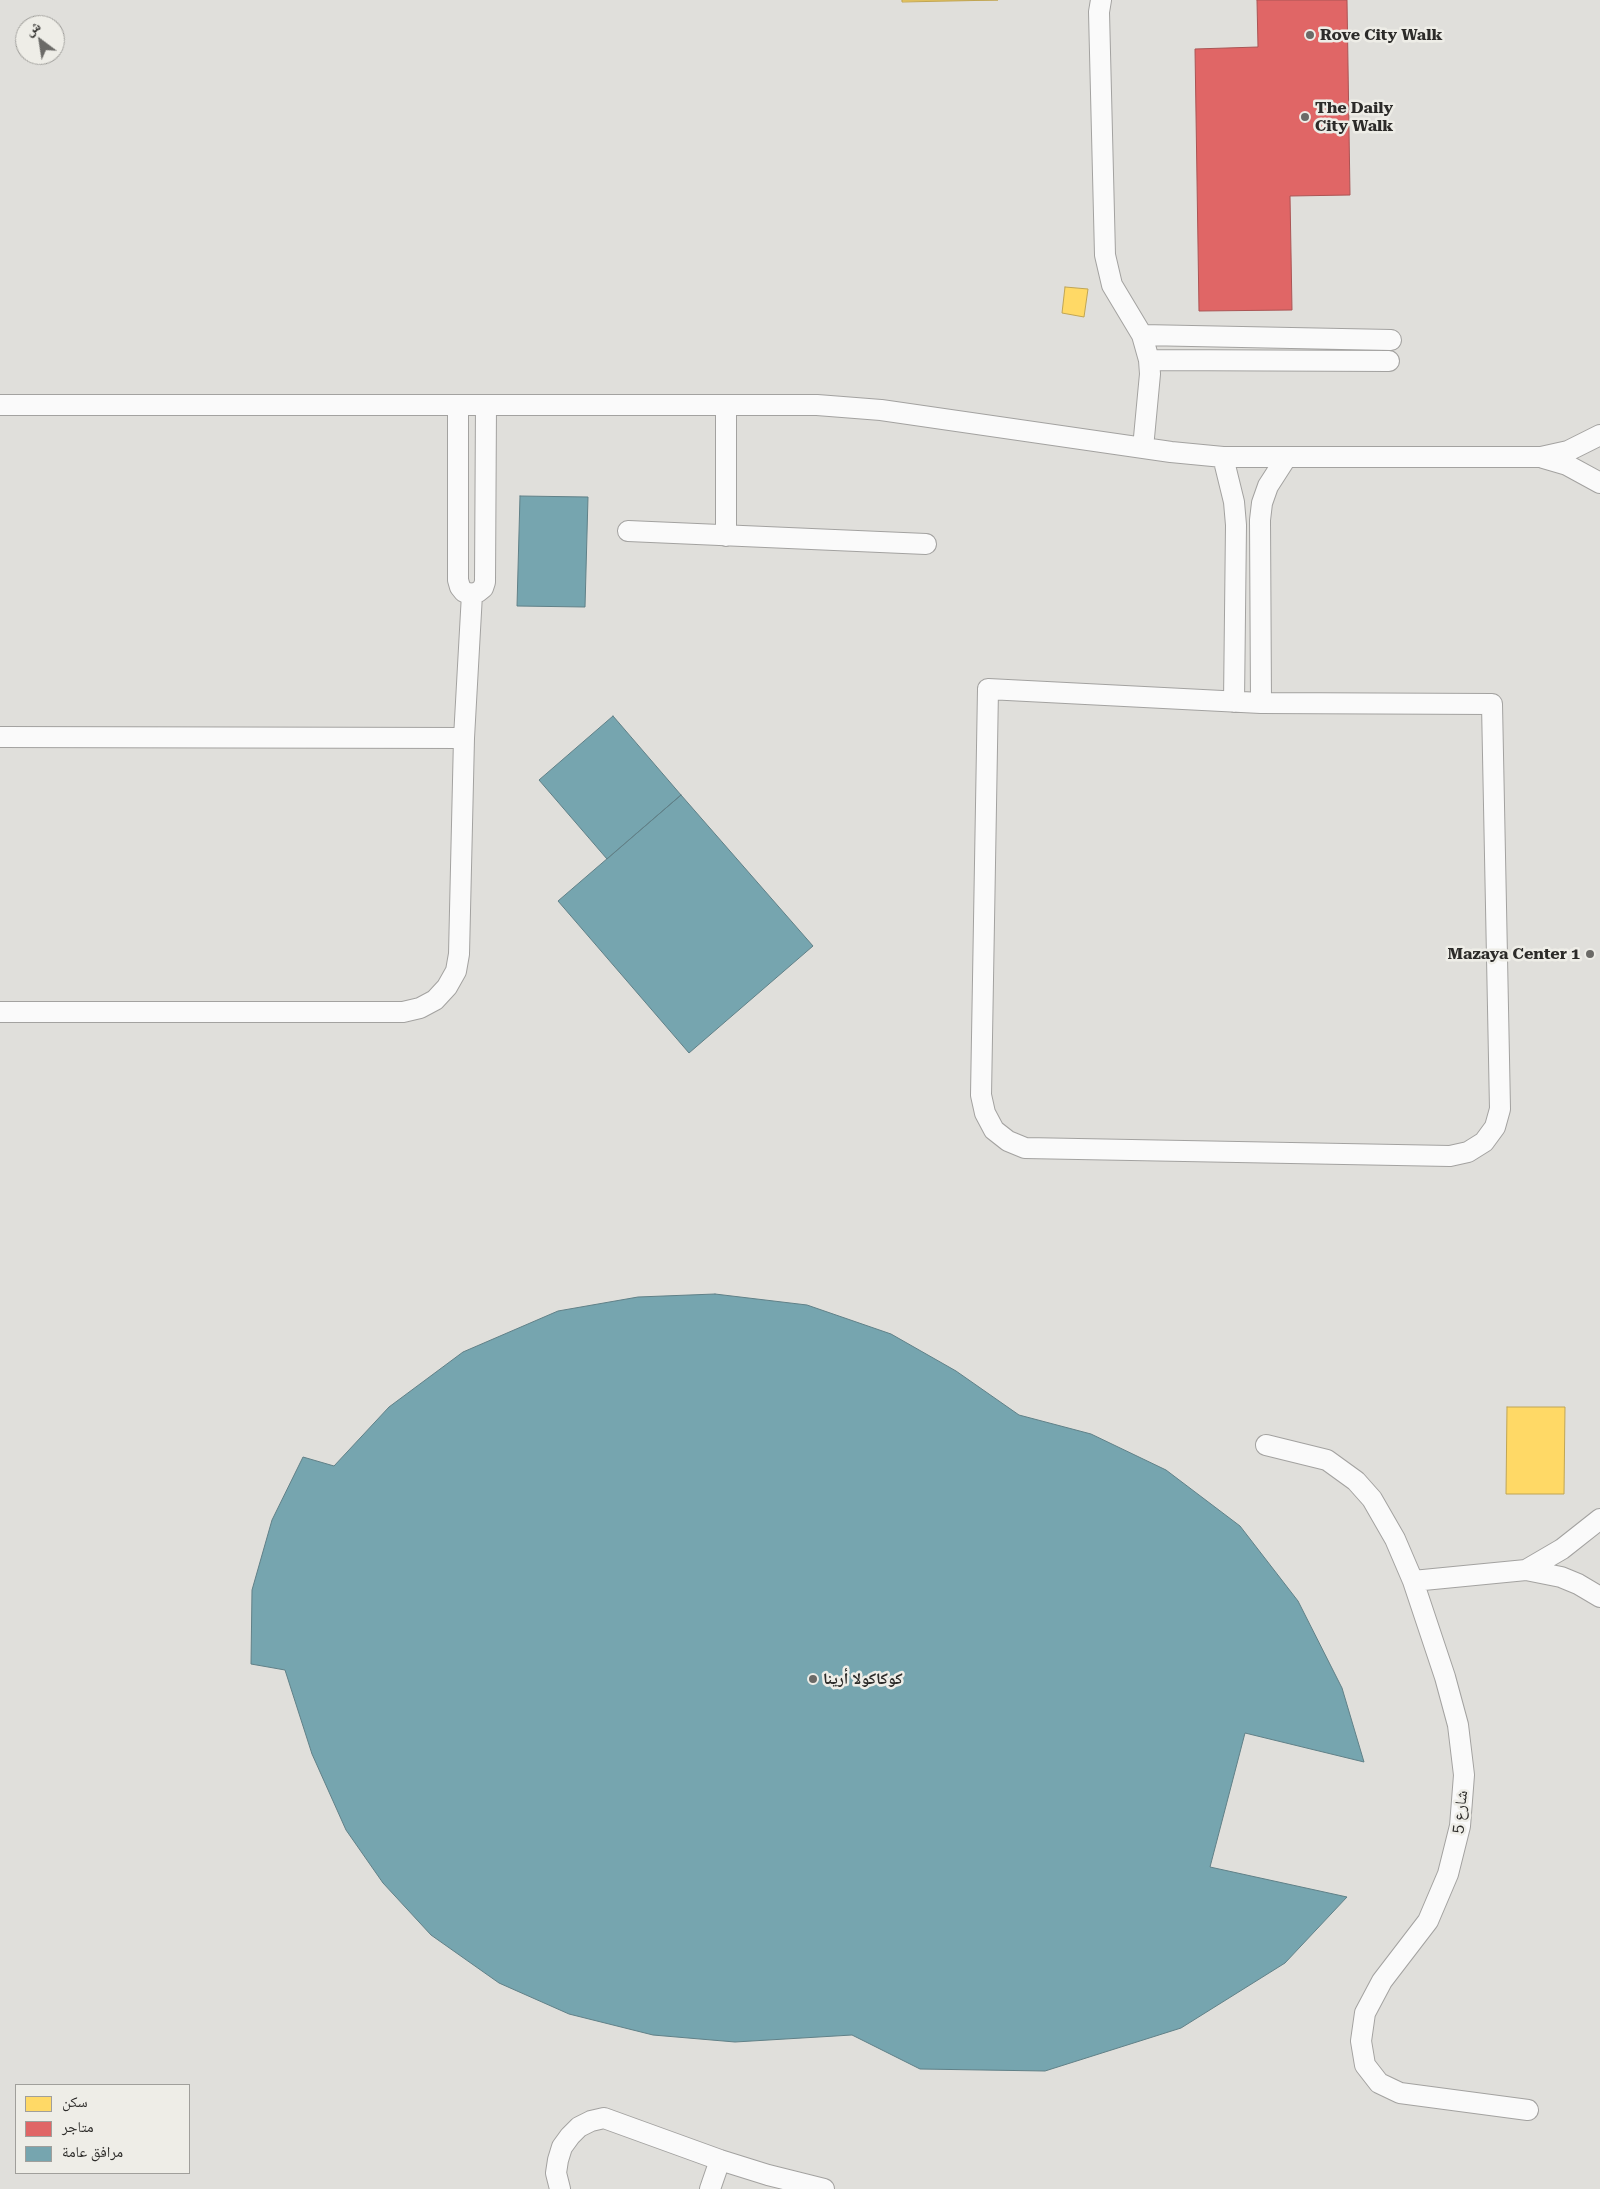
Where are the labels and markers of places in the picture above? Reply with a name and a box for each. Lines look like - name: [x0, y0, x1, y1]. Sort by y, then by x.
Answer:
- place label: Rove City Walk: [1320, 25, 1443, 45]
- marker: Rove City Walk: [1304, 29, 1316, 41]
- place label: The Daily City Walk: [1315, 98, 1393, 136]
- marker: The Daily City Walk: [1299, 111, 1311, 123]
- place label: Mazaya Center 1: [1448, 944, 1580, 964]
- marker: Mazaya Center 1: [1584, 948, 1596, 960]
- place label: كوكاكولا أرينا: [823, 1669, 903, 1689]
- marker: كوكاكولا أرينا: [807, 1673, 819, 1685]

